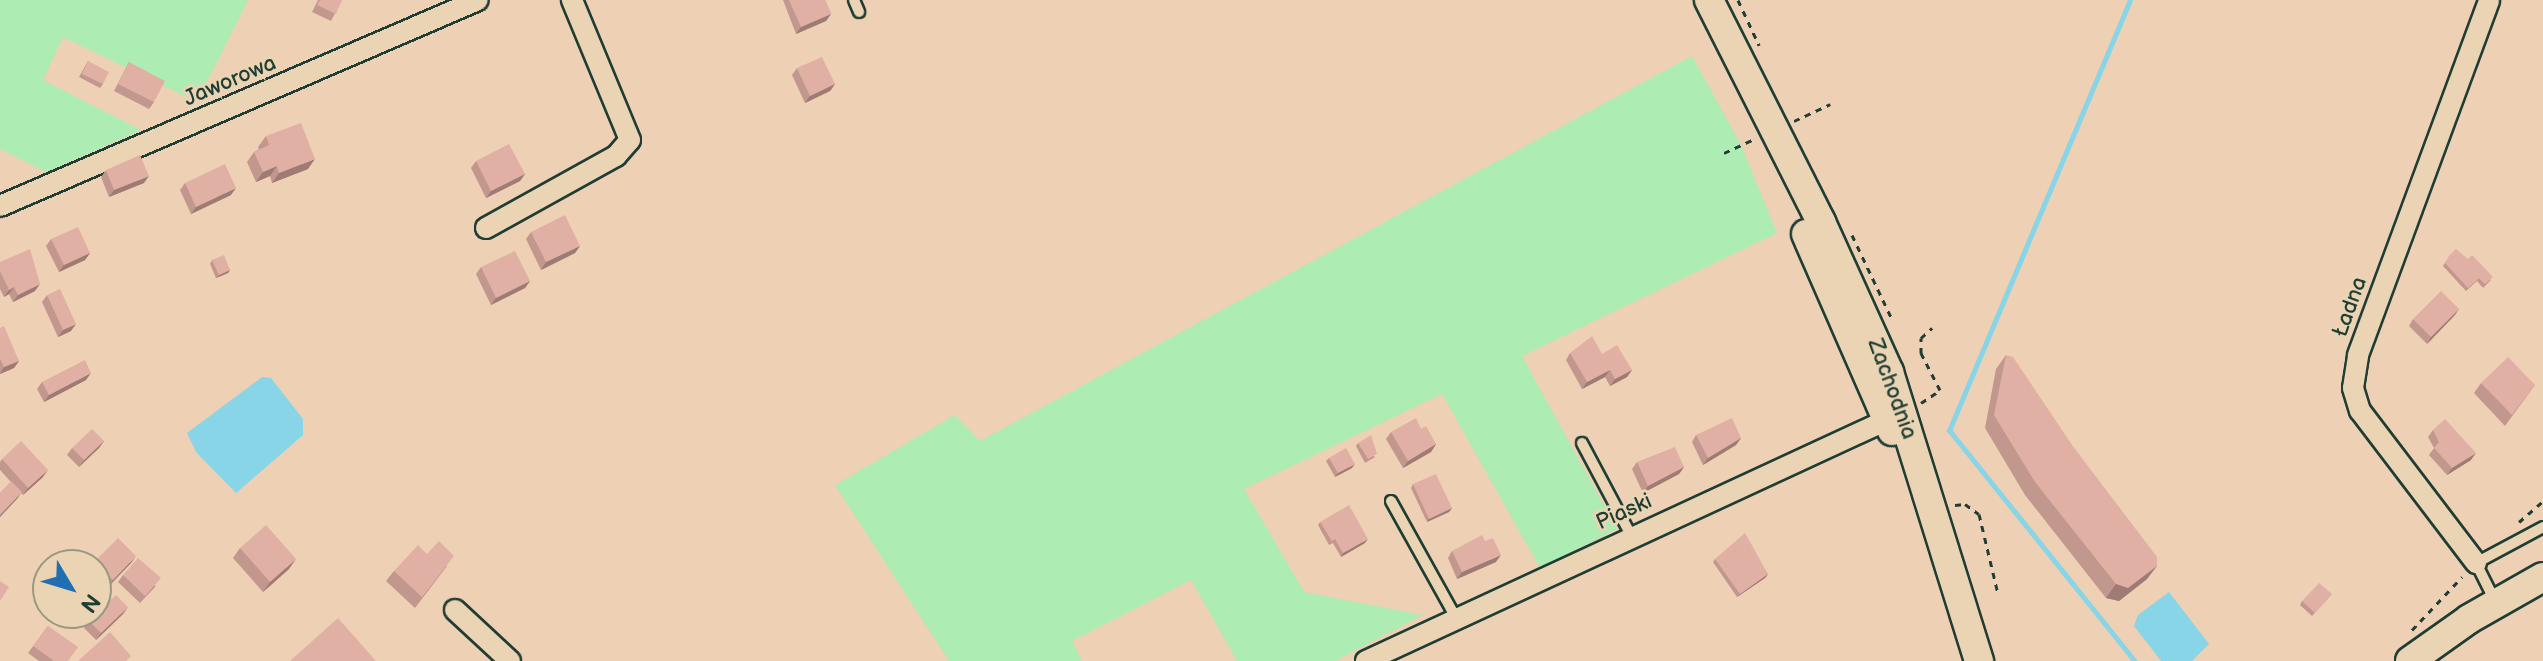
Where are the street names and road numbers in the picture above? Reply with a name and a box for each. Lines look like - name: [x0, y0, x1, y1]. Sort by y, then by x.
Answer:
- street label: Jaworowa: [180, 50, 280, 112]
- street label: Ładna: [2327, 273, 2373, 341]
- street label: Zachodnia: [1862, 335, 1922, 443]
- street label: Piaski: [1592, 488, 1656, 536]

